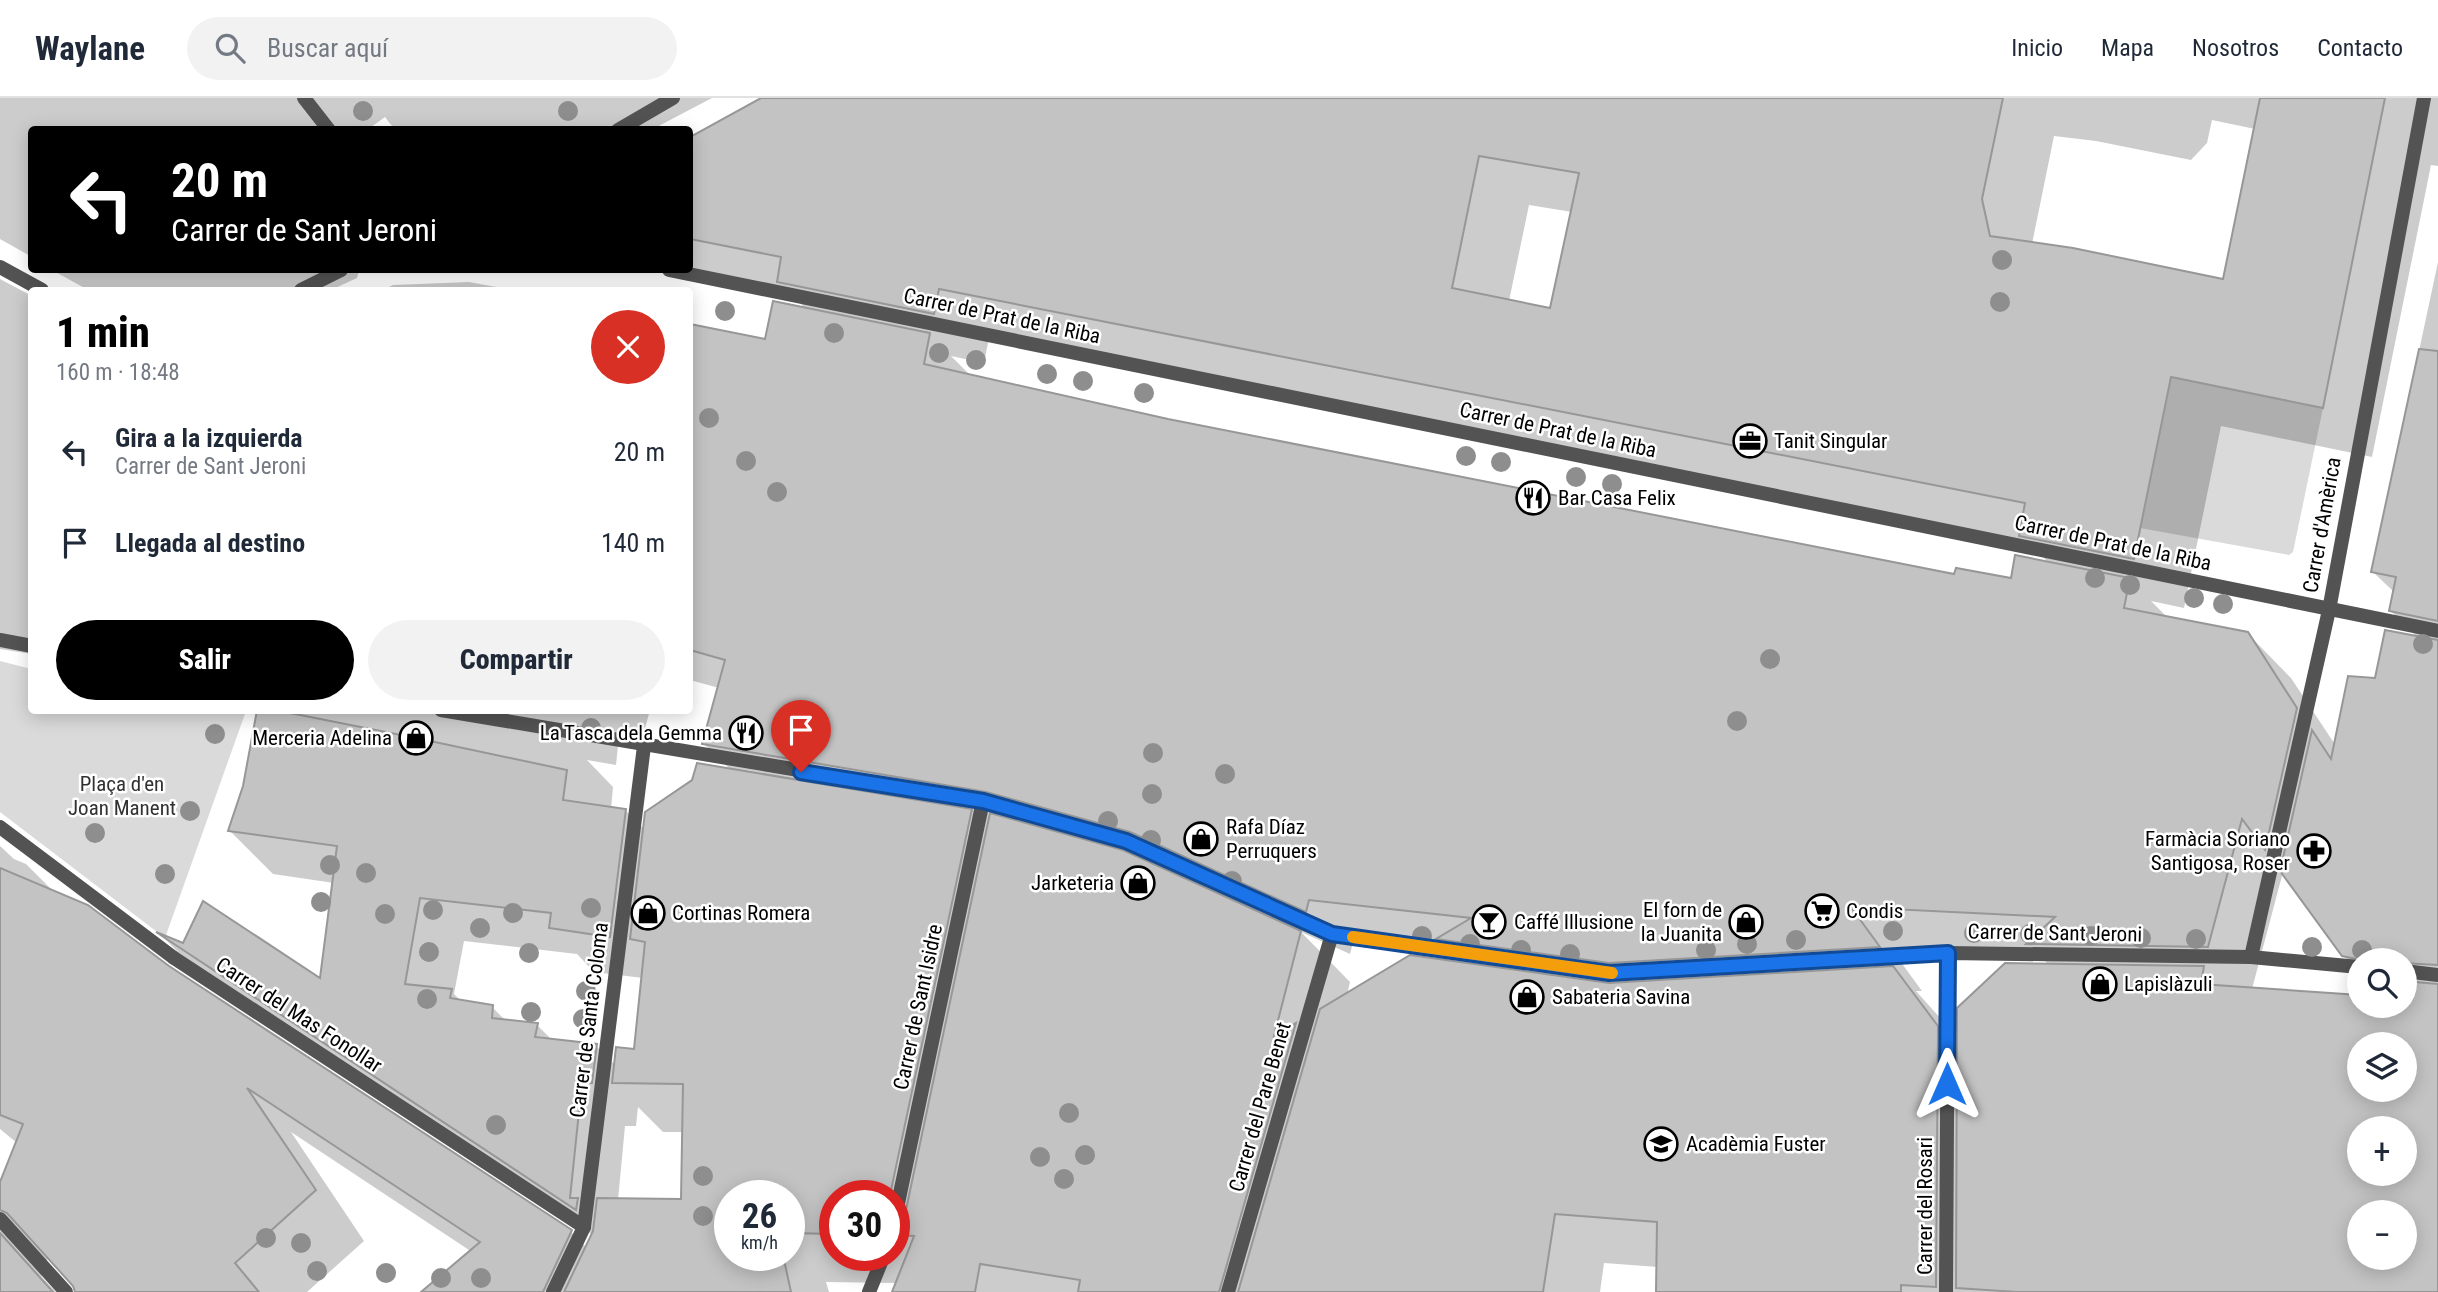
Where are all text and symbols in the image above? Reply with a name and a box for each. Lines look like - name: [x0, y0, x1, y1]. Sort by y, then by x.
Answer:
- search box: [187, 17, 677, 80]
- text: Waylane: [35, 29, 145, 68]
- icon: search: [211, 29, 249, 67]
- text: Buscar aquí: [267, 33, 388, 63]
- text: Inicio: [2011, 34, 2063, 62]
- text: Mapa: [2101, 34, 2154, 62]
- text: Nosotros: [2192, 34, 2279, 62]
- text: Contacto: [2317, 34, 2403, 62]
- text: 20 m: [171, 152, 268, 209]
- icon: left: [56, 154, 147, 245]
- text: Carrer de Sant Jeroni: [171, 211, 437, 249]
- street label: Carrer de Prat de la Riba: [901, 283, 1103, 349]
- text: 1 min: [56, 308, 150, 357]
- button: close: [591, 310, 665, 384]
- text: 160 m · 18:48: [56, 359, 180, 386]
- street label: Carrer de Prat de la Riba: [1457, 397, 1659, 463]
- office icon: Tanit Singular: [1731, 422, 1769, 460]
- text: Gira a la izquierda: [115, 423, 303, 453]
- place label: Tanit Singular: [1774, 429, 1888, 453]
- icon: left: [56, 433, 94, 471]
- text: 20 m: [614, 437, 665, 467]
- text: Carrer de Sant Jeroni: [115, 453, 306, 480]
- street label: Carrer d'Amèrica: [2298, 455, 2346, 595]
- restaurant icon: Bar Casa Felix: [1514, 479, 1552, 517]
- place label: Bar Casa Felix: [1558, 486, 1676, 510]
- street label: Carrer de Prat de la Riba: [2012, 510, 2214, 576]
- icon: arrive: [56, 524, 94, 562]
- text: Llegada al destino: [115, 528, 305, 558]
- text: 140 m: [601, 528, 665, 558]
- button: Salir: [56, 620, 354, 700]
- button: Compartir: [368, 620, 665, 700]
- pin: [771, 700, 831, 772]
- icon: arrive: [782, 711, 820, 749]
- restaurant icon: La Tasca dela Gemma: [727, 714, 765, 752]
- shop icon: Merceria Adelina: [397, 719, 435, 757]
- place label: La Tasca dela Gemma: [540, 721, 722, 745]
- place label: Merceria Adelina: [252, 726, 392, 750]
- park label: Plaça d'en Joan Manent: [68, 772, 176, 820]
- place label: Rafa Díaz Perruquers: [1226, 815, 1317, 863]
- shop icon: Rafa Díaz Perruquers: [1182, 820, 1220, 858]
- place label: Farmàcia Soriano Santigosa, Roser: [2145, 827, 2290, 875]
- pharmacy icon: Farmàcia Soriano Santigosa, Roser: [2295, 832, 2333, 870]
- shop icon: Jarketeria: [1119, 864, 1157, 902]
- place label: Jarketeria: [1031, 871, 1114, 895]
- supermarket icon: Condis: [1803, 892, 1841, 930]
- shop icon: Cortinas Romera: [629, 894, 667, 932]
- place label: El forn de la Juanita: [1641, 898, 1722, 946]
- place label: Condis: [1846, 899, 1903, 923]
- place label: Cortinas Romera: [672, 901, 810, 925]
- bar icon: Caffé Illusione: [1470, 903, 1508, 941]
- shop icon: El forn de la Juanita: [1727, 903, 1765, 941]
- place label: Caffé Illusione: [1514, 910, 1634, 934]
- street label: Carrer de Sant Jeroni: [1968, 919, 2142, 947]
- street label: Carrer de Santa Coloma: [565, 921, 613, 1119]
- street label: Carrer de Sant Isidre: [889, 922, 947, 1092]
- map controls: [2347, 948, 2417, 1270]
- button: search: [2347, 948, 2417, 1018]
- street label: Carrer del Mas Fonollar: [211, 952, 387, 1078]
- shop icon: Lapislàzuli: [2081, 965, 2119, 1003]
- place label: Lapislàzuli: [2124, 972, 2213, 996]
- shop icon: Sabateria Savina: [1508, 978, 1546, 1016]
- place label: Sabateria Savina: [1552, 985, 1690, 1009]
- street label: Carrer del Pare Benet: [1224, 1019, 1296, 1195]
- button: layers: [2347, 1032, 2417, 1102]
- position arrow: [1910, 1047, 1984, 1121]
- button: +: [2347, 1116, 2417, 1186]
- school or university icon: Acadèmia Fuster: [1642, 1125, 1680, 1163]
- place label: Acadèmia Fuster: [1686, 1132, 1826, 1156]
- street label: Carrer del Rosari: [1913, 1137, 1937, 1275]
- speed limit sign: 30: [819, 1180, 910, 1271]
- text: 26: [742, 1196, 777, 1237]
- button: −: [2347, 1200, 2417, 1270]
- text: km/h: [741, 1232, 778, 1253]

